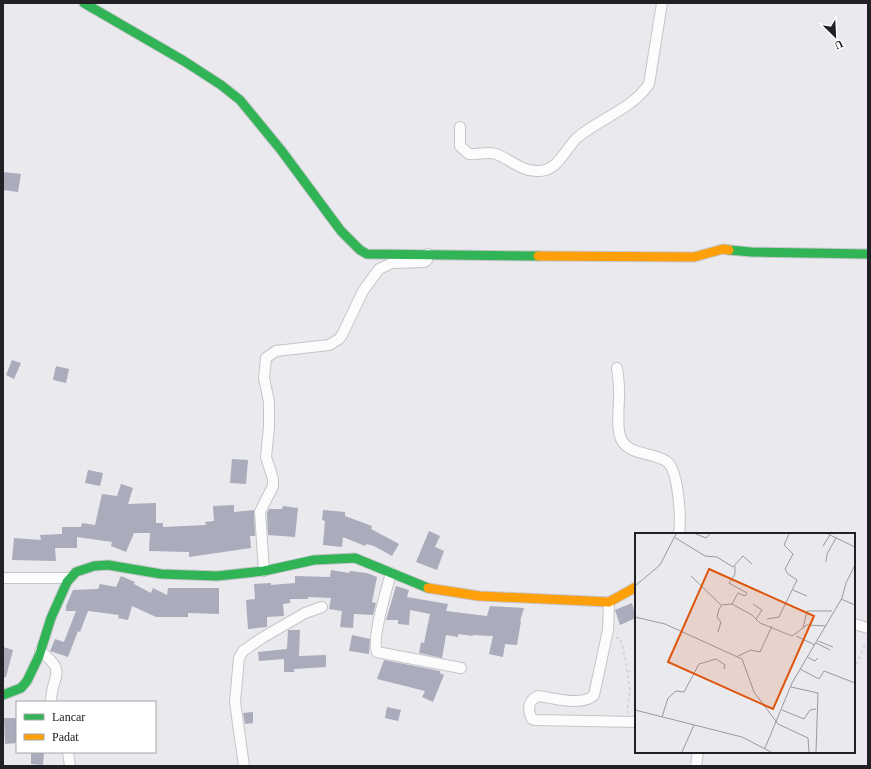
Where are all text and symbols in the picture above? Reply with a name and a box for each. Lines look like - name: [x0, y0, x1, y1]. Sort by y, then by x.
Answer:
- north arrow: [815, 16, 855, 56]
- text: U: [833, 38, 845, 52]
- inset map: [635, 533, 855, 753]
- legend: [16, 701, 156, 753]
- text: Lancar: [52, 710, 85, 724]
- text: Padat: [52, 730, 79, 744]

